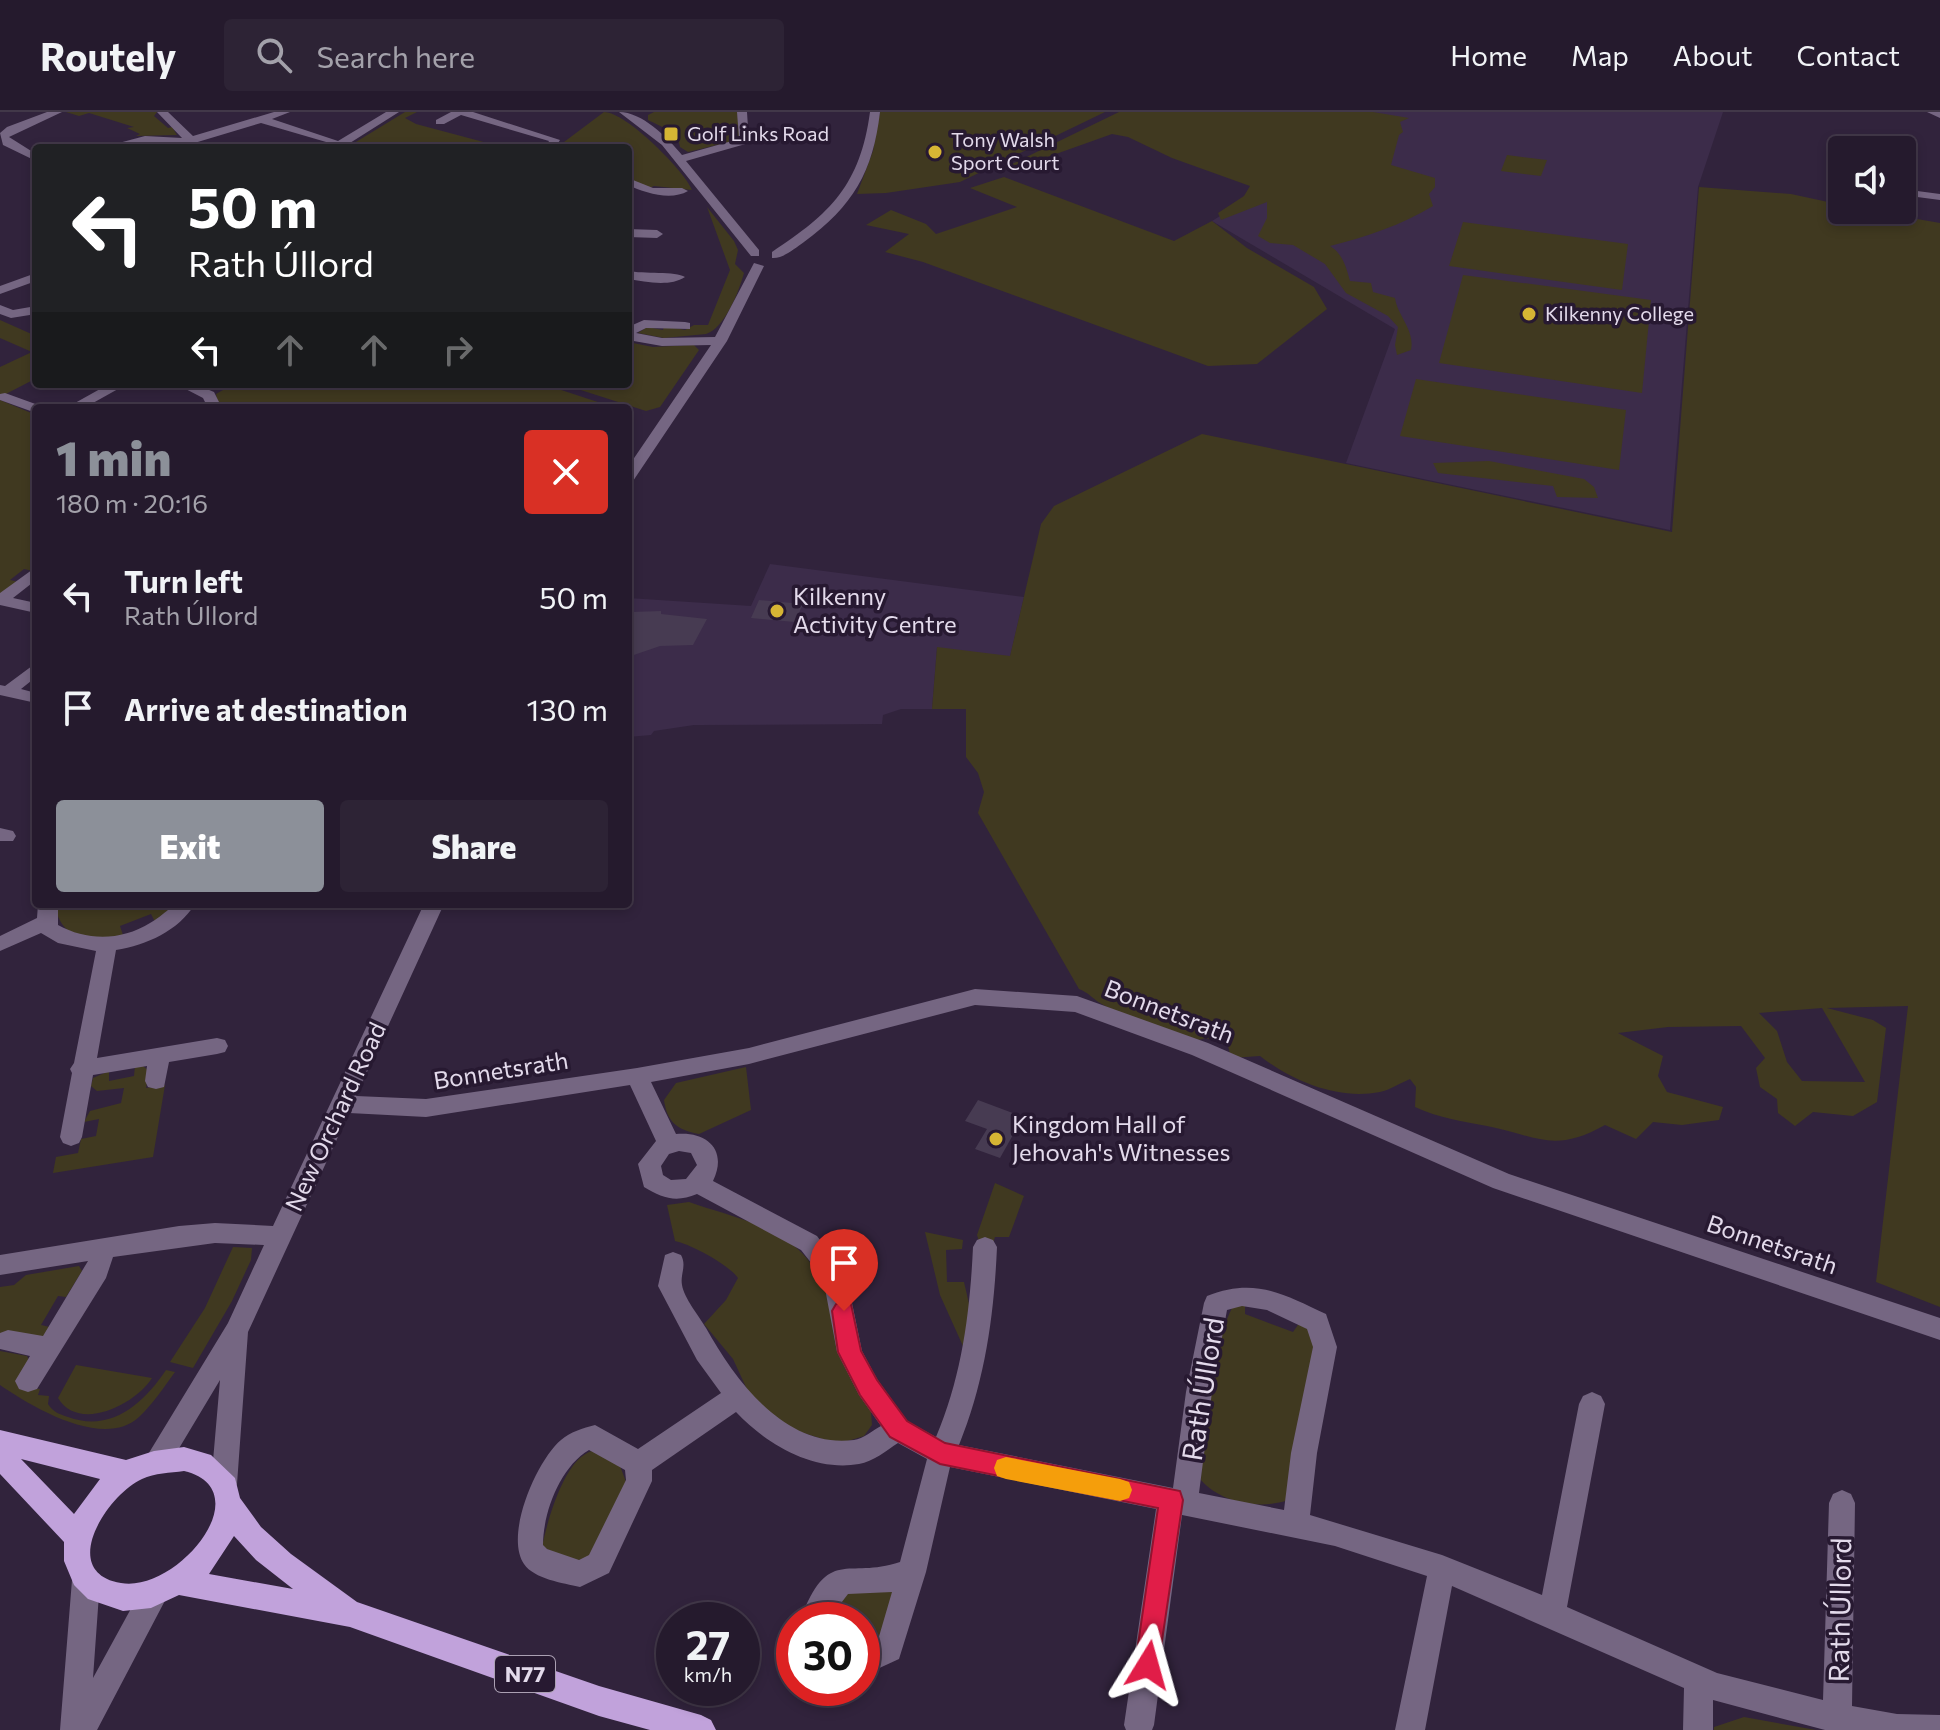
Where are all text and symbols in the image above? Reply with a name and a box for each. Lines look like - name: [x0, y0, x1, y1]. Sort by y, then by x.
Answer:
- search box: [224, 19, 784, 91]
- text: Routely: [40, 32, 176, 79]
- icon: search: [252, 33, 296, 77]
- text: Search here: [316, 37, 475, 74]
- text: Home: [1450, 38, 1527, 72]
- text: Map: [1571, 38, 1629, 72]
- text: About: [1673, 38, 1753, 72]
- text: Contact: [1797, 38, 1900, 72]
- place label: Golf Links Road: [687, 121, 829, 145]
- marker: Golf Links Road: [662, 125, 680, 143]
- place label: Tony Walsh Sport Court: [951, 127, 1060, 174]
- map controls: [1828, 136, 1916, 224]
- button: sound: [1828, 136, 1916, 224]
- marker: Tony Walsh Sport Court: [926, 143, 944, 161]
- text: 50 m: [188, 171, 317, 240]
- icon: left: [56, 176, 160, 280]
- text: Rath Úllord: [188, 240, 374, 284]
- place label: Kilkenny College: [1545, 301, 1694, 325]
- marker: Kilkenny College: [1520, 305, 1538, 323]
- icon: left: [184, 328, 228, 372]
- icon: ahead: [268, 328, 312, 372]
- icon: ahead: [352, 328, 396, 372]
- icon: right: [436, 328, 480, 372]
- text: 1 min: [56, 427, 171, 486]
- button: close: [524, 430, 608, 514]
- text: 180 m · 20:16: [56, 487, 208, 518]
- text: Turn left: [124, 562, 243, 599]
- icon: left: [56, 574, 100, 618]
- text: 50 m: [539, 578, 608, 615]
- place label: Kilkenny Activity Centre: [793, 581, 957, 638]
- text: Rath Úllord: [124, 599, 258, 630]
- marker: Kilkenny Activity Centre: [768, 602, 786, 620]
- icon: arrive: [56, 686, 100, 730]
- text: Arrive at destination: [124, 690, 408, 727]
- text: 130 m: [527, 690, 608, 727]
- button: Exit: [56, 800, 324, 892]
- button: Share: [340, 800, 608, 892]
- street label: Bonnetsrath: [1101, 973, 1238, 1049]
- street label: New Orchard Road: [278, 1017, 391, 1215]
- street label: Bonnetsrath: [431, 1045, 570, 1094]
- place label: Kingdom Hall of Jehovah's Witnesses: [1012, 1109, 1230, 1166]
- marker: Kingdom Hall of Jehovah's Witnesses: [987, 1130, 1005, 1148]
- street label: Bonnetsrath: [1703, 1208, 1842, 1279]
- pin: [810, 1229, 878, 1311]
- icon: arrive: [822, 1241, 866, 1285]
- street label: Rath Úllord: [1174, 1315, 1230, 1463]
- street label: Rath Úllord: [1821, 1537, 1857, 1683]
- speed limit sign: 30: [776, 1602, 880, 1706]
- text: 27: [686, 1619, 730, 1668]
- position arrow: [1106, 1623, 1190, 1707]
- road number: N77: [495, 1656, 555, 1692]
- text: km/h: [684, 1662, 732, 1686]

